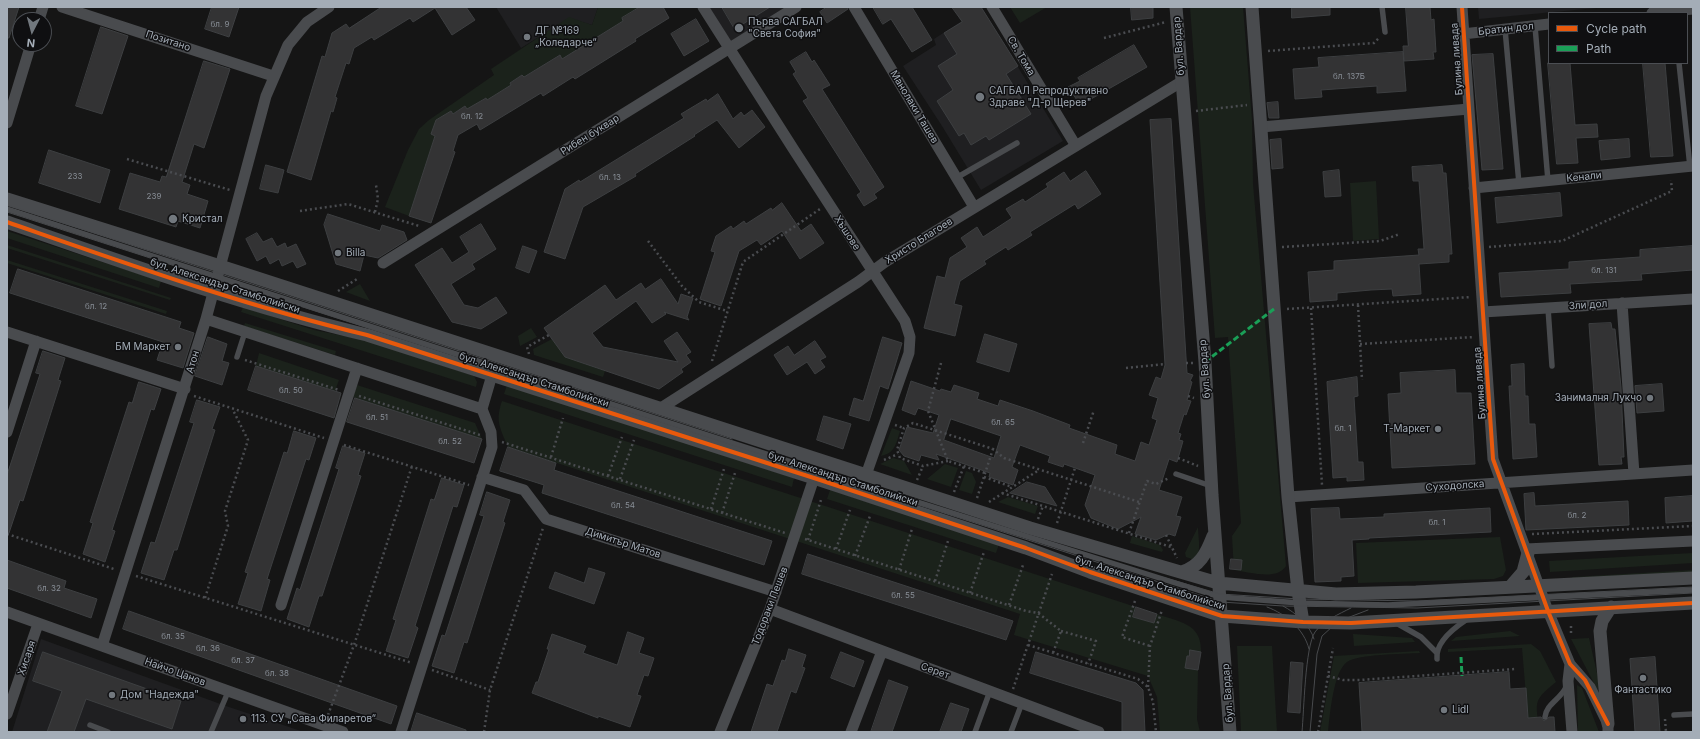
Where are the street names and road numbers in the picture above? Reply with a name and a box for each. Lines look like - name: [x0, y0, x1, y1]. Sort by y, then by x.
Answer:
- street label: бул. Вардар: [1171, 16, 1187, 76]
- street label: Братин дол: [1478, 20, 1534, 38]
- street label: Булина ливада: [1448, 22, 1466, 96]
- street label: Позитано: [144, 28, 192, 54]
- street label: Св. Тома: [1005, 34, 1037, 78]
- street label: Манолаки Ташев: [887, 68, 941, 146]
- street label: Рибен буквар: [558, 112, 622, 158]
- street label: Кенали: [1566, 169, 1602, 185]
- street label: Хъшове: [831, 213, 863, 253]
- street label: Христо Благоев: [883, 215, 955, 267]
- street label: бул. Александър Стамболийски: [148, 256, 302, 316]
- street label: Зли дол: [1568, 298, 1608, 312]
- street label: бул. Вардар: [1197, 339, 1213, 399]
- street label: Булина ливада: [1471, 346, 1489, 420]
- street label: Атон: [184, 349, 202, 375]
- street label: бул. Александър Стамболийски: [457, 350, 611, 410]
- street label: бул. Александър Стамболийски: [766, 449, 920, 509]
- street label: Суходолска: [1425, 478, 1485, 494]
- street label: Димитър Матов: [584, 525, 662, 561]
- street label: бул. Александър Стамболийски: [1073, 553, 1227, 613]
- street label: Тодораки Пешев: [750, 565, 790, 647]
- street label: Хисаря: [15, 639, 39, 677]
- street label: Найчо Цанов: [143, 655, 207, 689]
- street label: Серет: [919, 660, 951, 682]
- street label: бул. Вардар: [1220, 663, 1236, 723]

